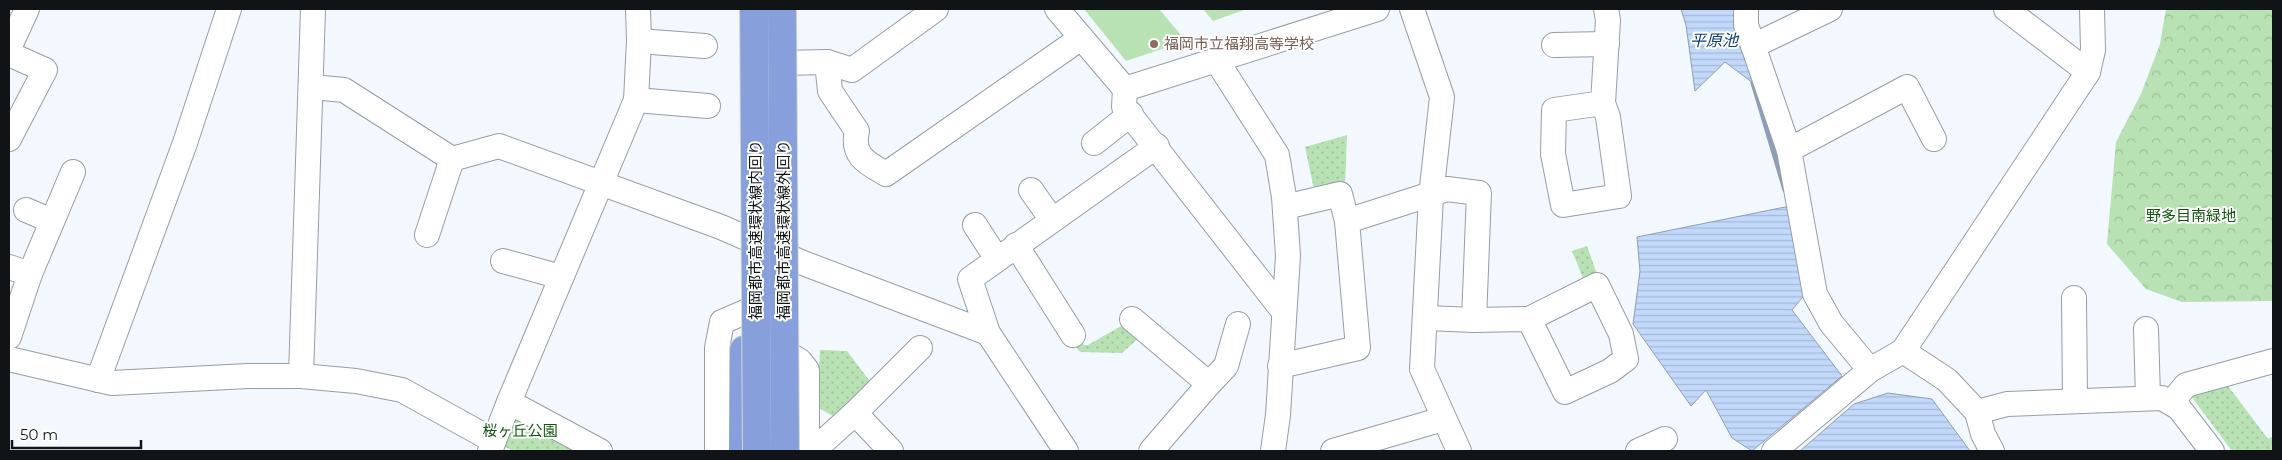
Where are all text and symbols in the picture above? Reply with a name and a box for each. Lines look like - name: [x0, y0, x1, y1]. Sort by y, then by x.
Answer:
- water label: 平原池: [1690, 31, 1740, 50]
- place label: 福岡市立福翔高等学校: [1164, 34, 1314, 53]
- marker: 福岡市立福翔高等学校: [1148, 38, 1160, 50]
- street label: 福岡都市高速環状線内回り: [746, 140, 765, 320]
- street label: 福岡都市高速環状線外回り: [774, 140, 793, 320]
- park label: 野多目南緑地: [2146, 206, 2236, 225]
- scale bar: [12, 418, 141, 450]
- park label: 桜ヶ丘公園: [482, 421, 558, 440]
- text: 50 m: [20, 425, 58, 444]

